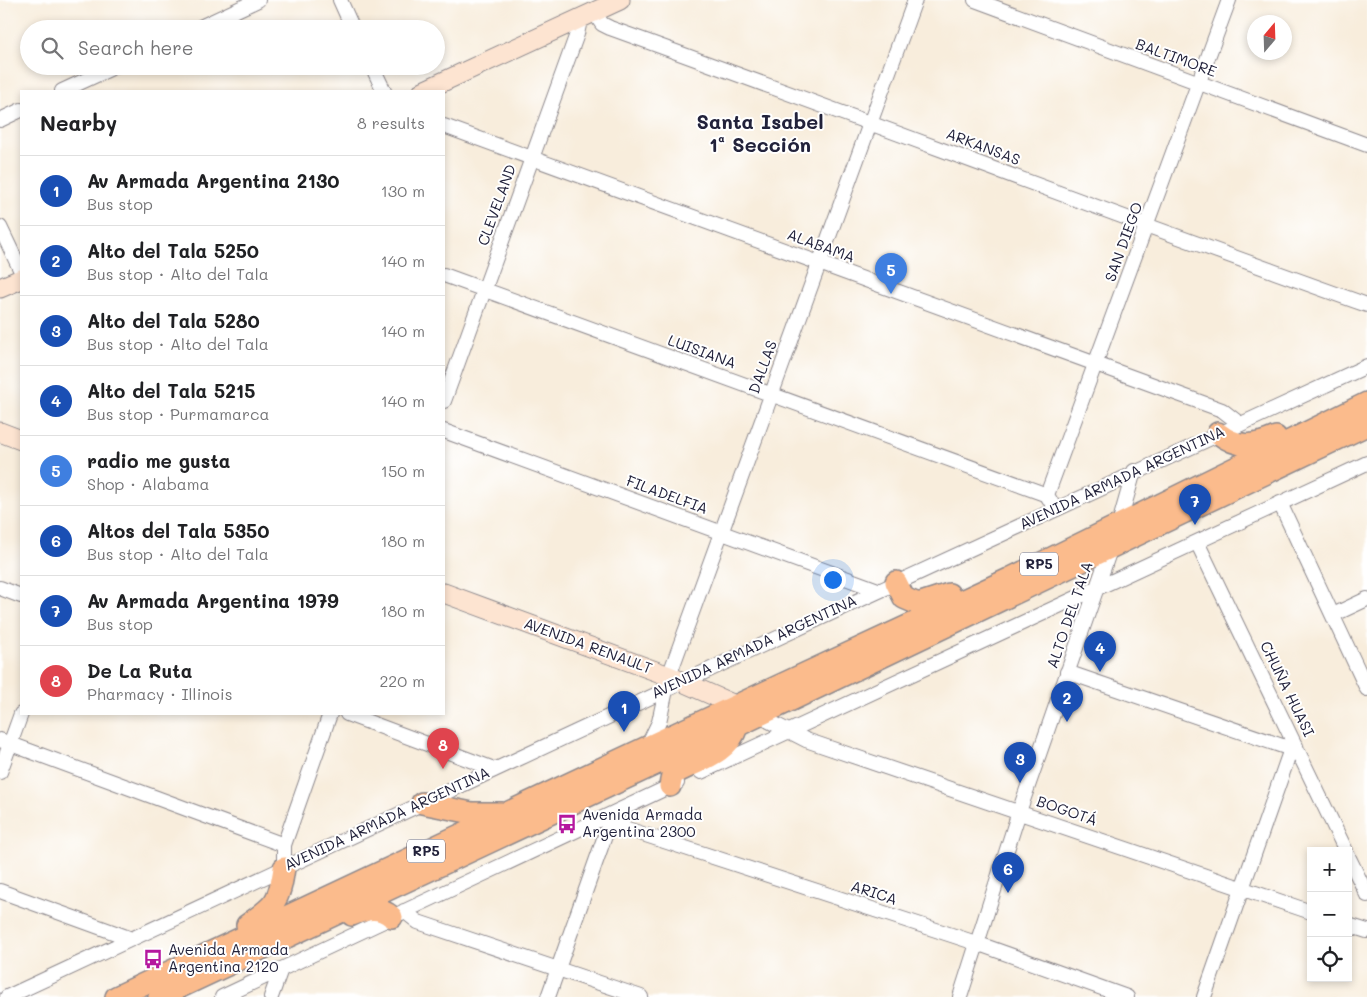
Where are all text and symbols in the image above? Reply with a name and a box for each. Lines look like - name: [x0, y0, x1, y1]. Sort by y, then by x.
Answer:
- north arrow: [1247, 15, 1292, 60]
- search box: [20, 20, 445, 75]
- street label: BALTIMORE: [1133, 33, 1220, 81]
- icon: search: [38, 34, 66, 62]
- text: Search here: [78, 35, 194, 60]
- district label: Santa Isabel 1ª Sección: [696, 108, 824, 157]
- text: Nearby: [40, 109, 117, 136]
- text: 8 results: [357, 112, 425, 133]
- street label: ARKANSAS: [943, 123, 1023, 169]
- street label: CLEVELAND: [472, 161, 520, 248]
- text: Av Armada Argentina 2130: [87, 168, 340, 193]
- text: 1: [52, 180, 60, 201]
- text: 130 m: [381, 180, 425, 201]
- text: Bus stop: [87, 193, 153, 214]
- street label: SAN DIEGO: [1099, 199, 1147, 284]
- street label: ALABAMA: [785, 224, 858, 267]
- text: Alto del Tala 5250: [87, 238, 259, 263]
- text: 2: [52, 250, 60, 271]
- text: 140 m: [381, 250, 425, 271]
- pin: 5: [875, 253, 907, 294]
- text: Bus stop · Alto del Tala: [87, 263, 269, 284]
- text: Alto del Tala 5280: [87, 308, 260, 333]
- text: 3: [51, 320, 61, 341]
- text: 140 m: [381, 320, 425, 341]
- street label: LUISIANA: [665, 329, 739, 373]
- text: Bus stop · Alto del Tala: [87, 333, 269, 354]
- street label: DALLAS: [743, 337, 781, 396]
- text: Alto del Tala 5215: [87, 378, 255, 403]
- text: 4: [51, 390, 61, 411]
- text: 140 m: [381, 390, 425, 411]
- text: Bus stop · Purmamarca: [87, 403, 269, 424]
- street label: AVENIDA ARMADA ARGENTINA: [1016, 421, 1228, 534]
- text: radio me gusta: [87, 448, 231, 473]
- text: 5: [51, 460, 61, 481]
- text: 150 m: [381, 460, 425, 481]
- street label: FILADELFIA: [624, 470, 711, 518]
- text: Shop · Alabama: [87, 473, 210, 494]
- pin: 7: [1179, 484, 1211, 525]
- text: Altos del Tala 5350: [87, 518, 269, 543]
- text: 6: [51, 530, 61, 551]
- text: 180 m: [380, 530, 425, 551]
- text: Bus stop · Alto del Tala: [87, 543, 269, 564]
- road number: RP5: [1020, 552, 1058, 576]
- street label: ALTO DEL TALA: [1041, 559, 1097, 671]
- your location: [820, 567, 846, 593]
- text: Av Armada Argentina 1979: [87, 588, 339, 613]
- street label: AVENIDA ARMADA ARGENTINA: [648, 590, 860, 703]
- text: 7: [52, 600, 60, 621]
- text: 180 m: [380, 600, 425, 621]
- text: Bus stop: [87, 613, 153, 634]
- street label: AVENIDA RENAULT: [521, 613, 655, 678]
- pin: 4: [1084, 631, 1116, 672]
- street label: CHUÑA HUASI: [1256, 638, 1320, 740]
- text: De La Ruta: [87, 658, 192, 683]
- text: 8: [51, 670, 61, 691]
- text: 220 m: [379, 670, 425, 691]
- pin: 2: [1051, 681, 1083, 722]
- text: Pharmacy · Illinois: [87, 683, 232, 704]
- pin: 1: [608, 691, 640, 732]
- pin: 8: [427, 728, 459, 769]
- pin: 3: [1004, 742, 1036, 783]
- street label: AVENIDA ARMADA ARGENTINA: [281, 762, 493, 875]
- street label: BOGOTÁ: [1034, 790, 1100, 830]
- place label: Avenida Armada Argentina 2300: [582, 804, 703, 841]
- bus stop icon: Avenida Armada Argentina 2300: [556, 813, 578, 835]
- road number: RP5: [407, 839, 445, 862]
- map controls: [1307, 847, 1352, 982]
- button: +: [1307, 847, 1352, 892]
- pin: 6: [992, 852, 1024, 893]
- street label: ARICA: [849, 875, 900, 909]
- button: −: [1307, 892, 1352, 937]
- button: locate: [1307, 937, 1352, 982]
- place label: Avenida Armada Argentina 2120: [168, 939, 289, 976]
- bus stop icon: Avenida Armada Argentina 2120: [142, 948, 164, 970]

